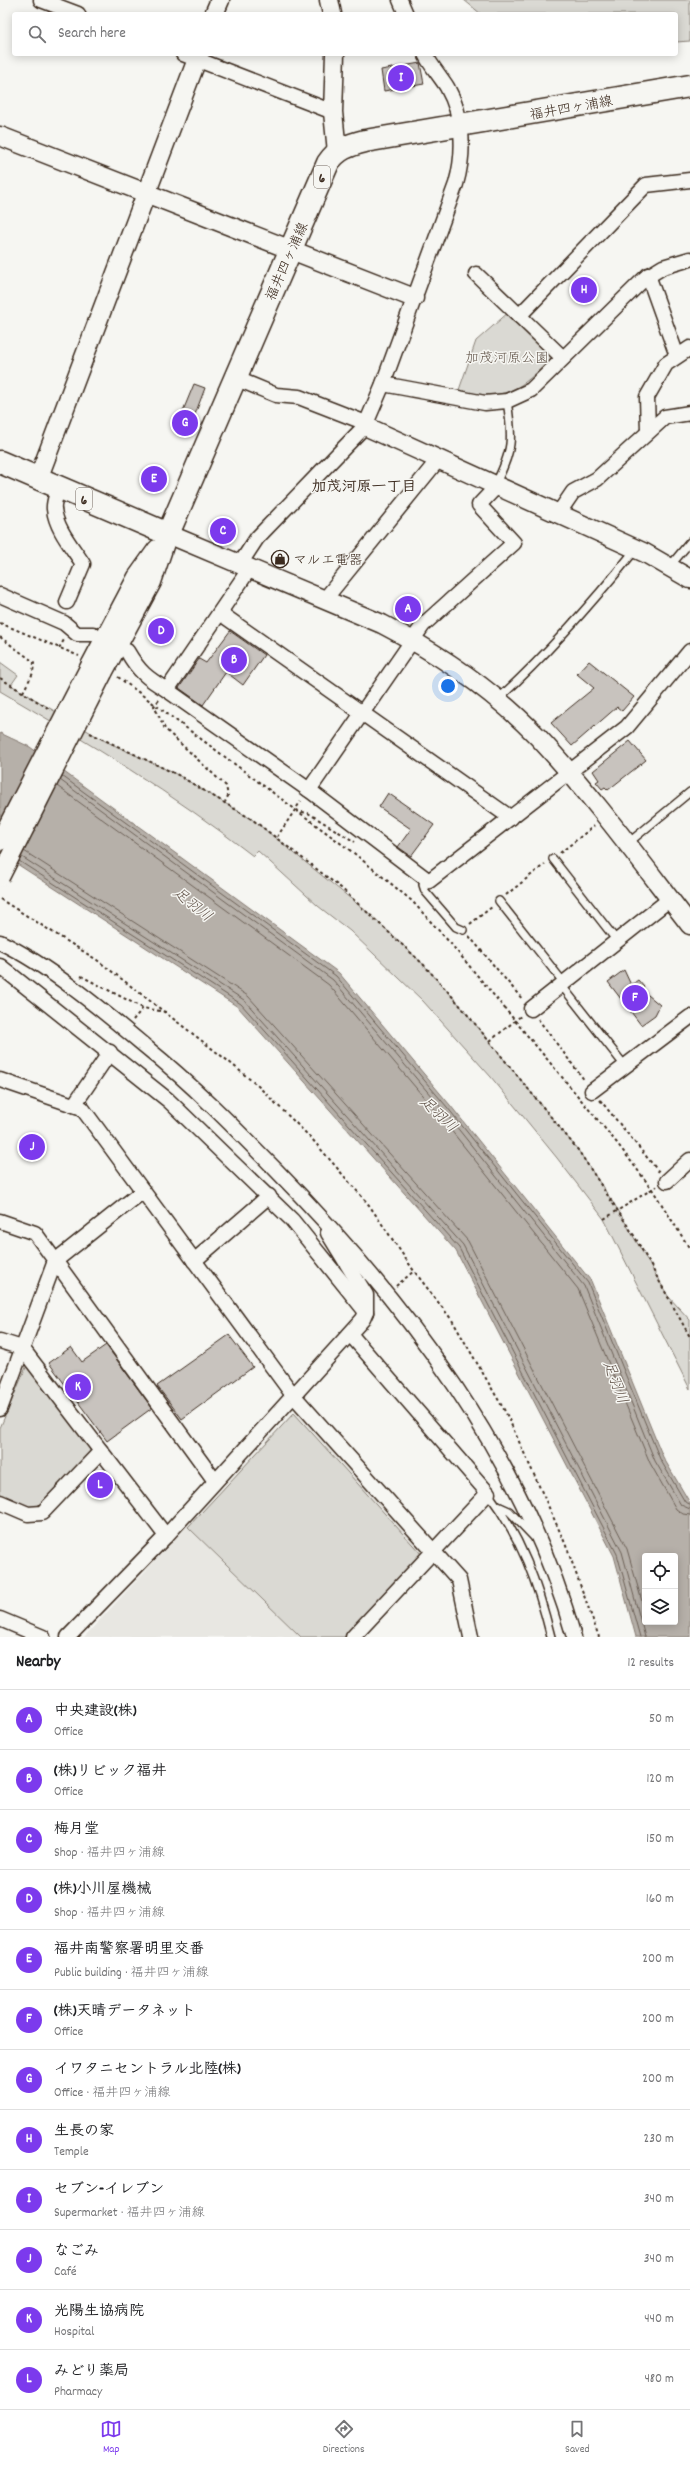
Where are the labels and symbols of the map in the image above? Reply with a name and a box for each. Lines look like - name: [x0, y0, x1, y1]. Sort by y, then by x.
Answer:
- pin: I: [388, 63, 414, 93]
- street label: 福井四ヶ浦線: [528, 92, 614, 126]
- road number: 6: [314, 166, 330, 188]
- street label: 福井四ヶ浦線: [262, 219, 314, 304]
- pin: H: [571, 275, 597, 305]
- park label: 加茂河原公園: [465, 349, 549, 369]
- pin: G: [172, 408, 198, 438]
- pin: E: [141, 464, 167, 494]
- district label: 加茂河原一丁目: [311, 477, 417, 499]
- road number: 6: [76, 488, 92, 510]
- pin: C: [210, 516, 236, 546]
- shop icon: マルエ電器: [270, 549, 290, 569]
- place label: マルエ電器: [293, 551, 363, 571]
- pin: A: [395, 594, 421, 624]
- pin: D: [148, 616, 174, 646]
- pin: B: [221, 645, 247, 675]
- your location: [438, 676, 458, 696]
- water label: 足羽川: [167, 883, 216, 928]
- pin: F: [622, 983, 648, 1013]
- water label: 足羽川: [414, 1092, 462, 1139]
- pin: J: [19, 1132, 45, 1162]
- water label: 足羽川: [596, 1358, 632, 1408]
- pin: K: [65, 1372, 91, 1402]
- pin: L: [87, 1470, 113, 1500]

